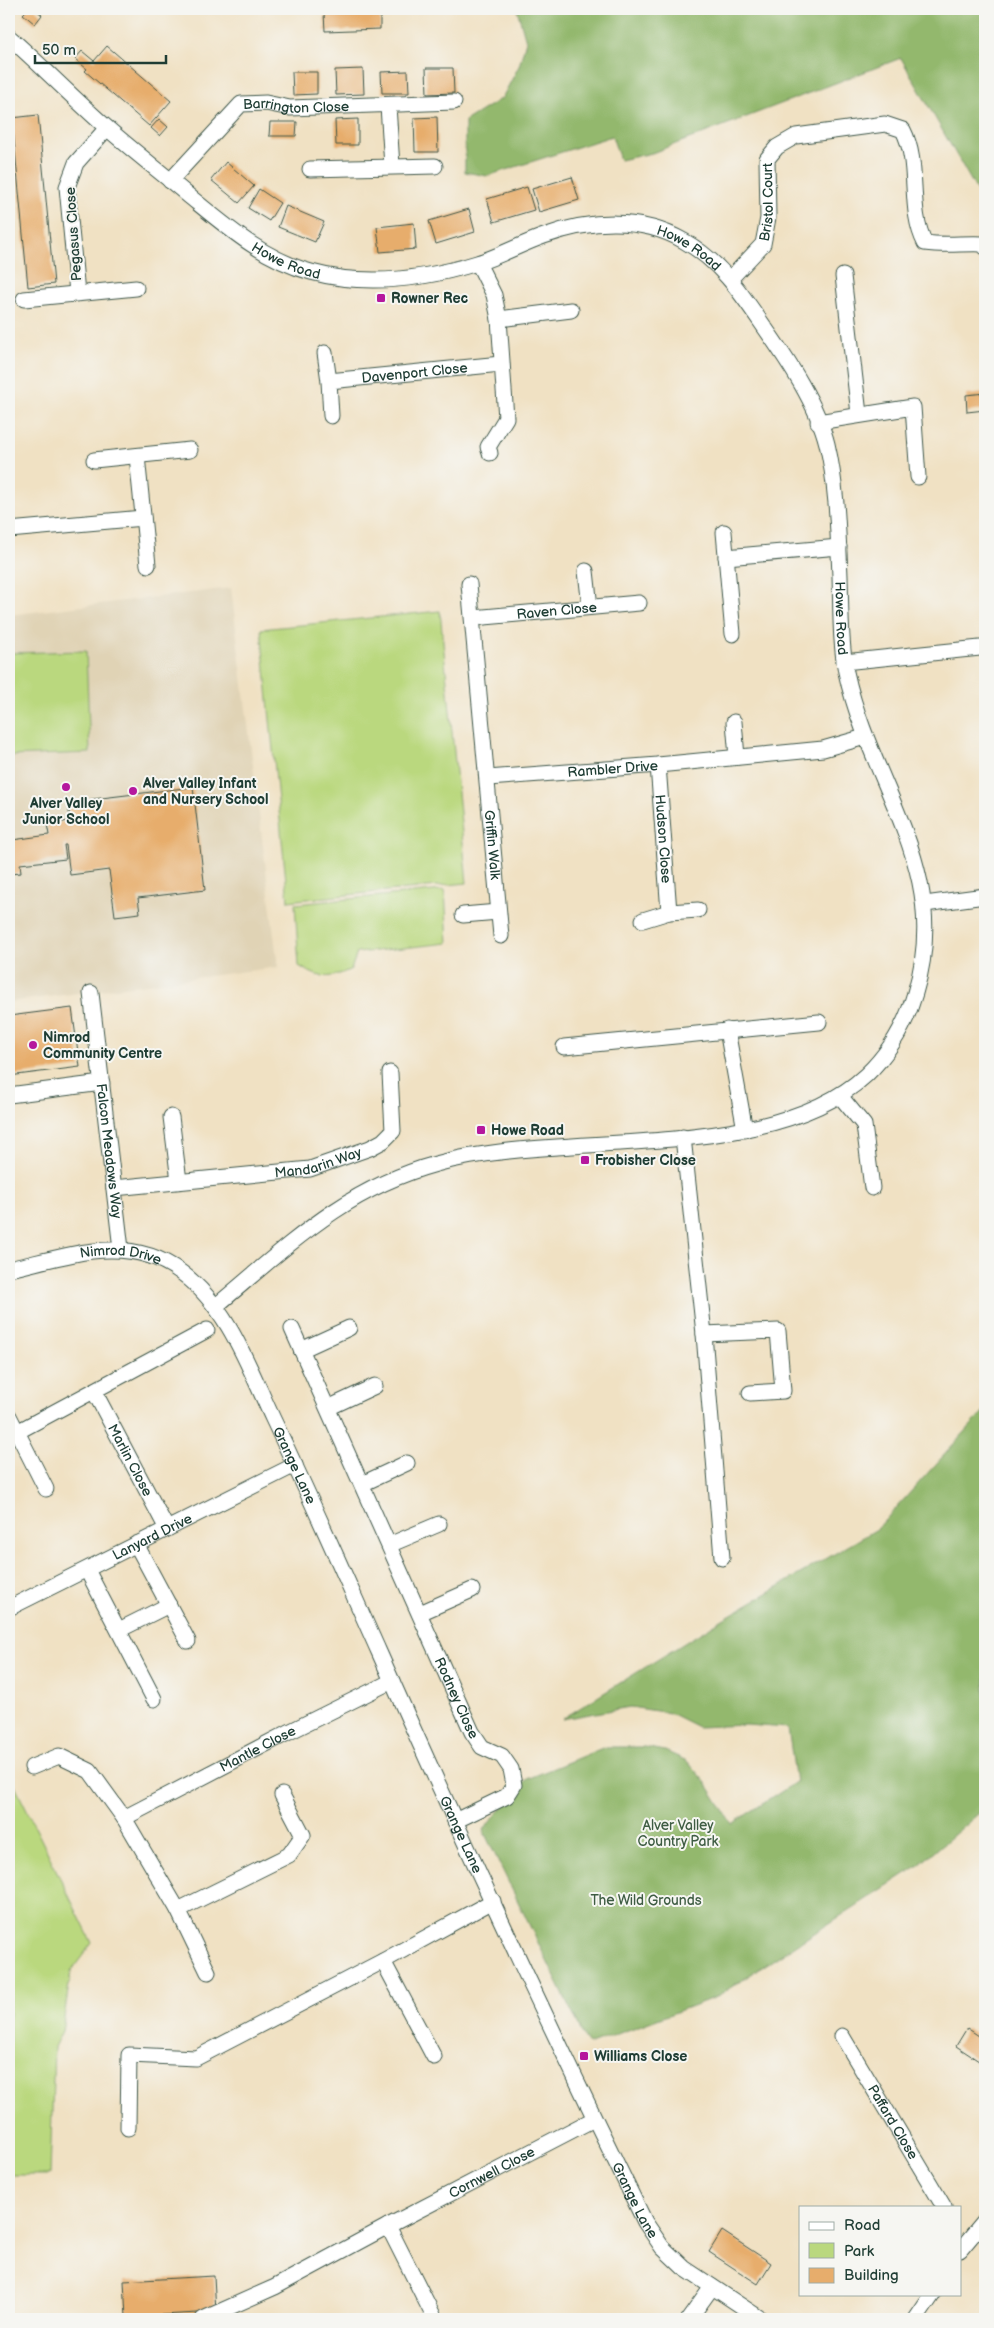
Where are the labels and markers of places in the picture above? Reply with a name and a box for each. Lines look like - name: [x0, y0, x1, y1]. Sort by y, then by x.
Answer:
- place label: Rowner Rec: [391, 290, 469, 307]
- marker: Rowner Rec: [375, 292, 387, 304]
- place label: Alver Valley Infant and Nursery School: [142, 775, 269, 808]
- marker: Alver Valley Junior School: [60, 781, 72, 793]
- marker: Alver Valley Infant and Nursery School: [127, 785, 139, 797]
- place label: Alver Valley Junior School: [23, 795, 109, 828]
- place label: Nimrod Community Centre: [43, 1029, 162, 1062]
- marker: Nimrod Community Centre: [27, 1039, 39, 1051]
- place label: Howe Road: [491, 1122, 564, 1139]
- marker: Howe Road: [475, 1124, 487, 1136]
- place label: Frobisher Close: [595, 1152, 696, 1169]
- marker: Frobisher Close: [579, 1154, 591, 1166]
- place label: Williams Close: [594, 2048, 687, 2065]
- marker: Williams Close: [578, 2050, 590, 2062]

